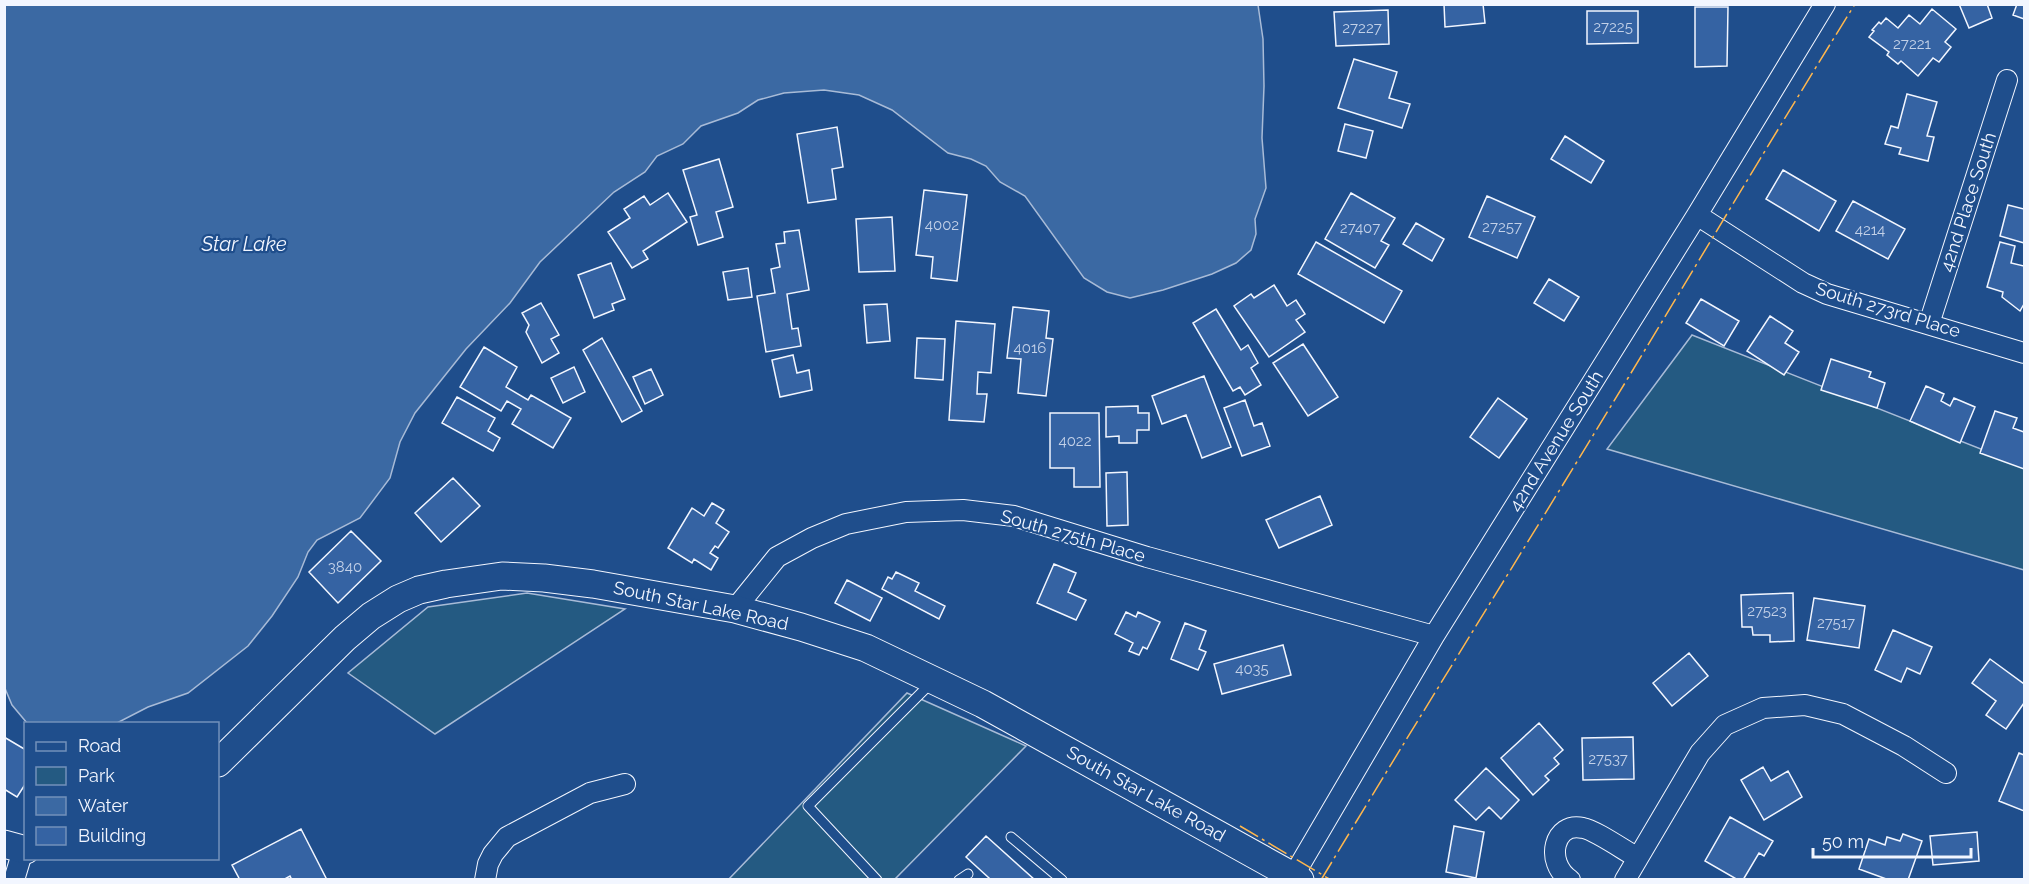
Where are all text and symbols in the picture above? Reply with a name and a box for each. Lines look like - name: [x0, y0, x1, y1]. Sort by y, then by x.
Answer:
- house number: 27225: [1593, 18, 1633, 36]
- house number: 27227: [1342, 19, 1382, 37]
- house number: 27221: [1893, 35, 1932, 53]
- street label: 42nd Place South: [1935, 130, 2000, 274]
- house number: 4002: [925, 216, 959, 234]
- house number: 27257: [1482, 218, 1522, 236]
- house number: 27407: [1340, 219, 1380, 237]
- house number: 4214: [1855, 221, 1885, 239]
- water label: Star Lake: [200, 232, 287, 256]
- street label: South 273rd Place: [1813, 278, 1963, 342]
- house number: 4016: [1014, 339, 1046, 357]
- street label: 42nd Avenue South: [1504, 367, 1607, 515]
- house number: 4022: [1058, 432, 1092, 450]
- street label: South 275th Place: [998, 505, 1148, 566]
- house number: 3840: [328, 558, 362, 576]
- street label: South Star Lake Road: [612, 577, 790, 634]
- house number: 27523: [1747, 602, 1787, 620]
- house number: 27517: [1817, 614, 1855, 632]
- house number: 4035: [1235, 660, 1269, 678]
- legend: [24, 722, 219, 860]
- text: Road: [78, 735, 121, 756]
- street label: South Star Lake Road: [1063, 741, 1229, 846]
- house number: 27537: [1588, 750, 1628, 768]
- text: Park: [78, 765, 115, 786]
- text: Water: [78, 795, 129, 816]
- scale bar: [1813, 821, 1970, 859]
- text: Building: [78, 825, 146, 846]
- text: 50 m: [1822, 831, 1864, 852]

